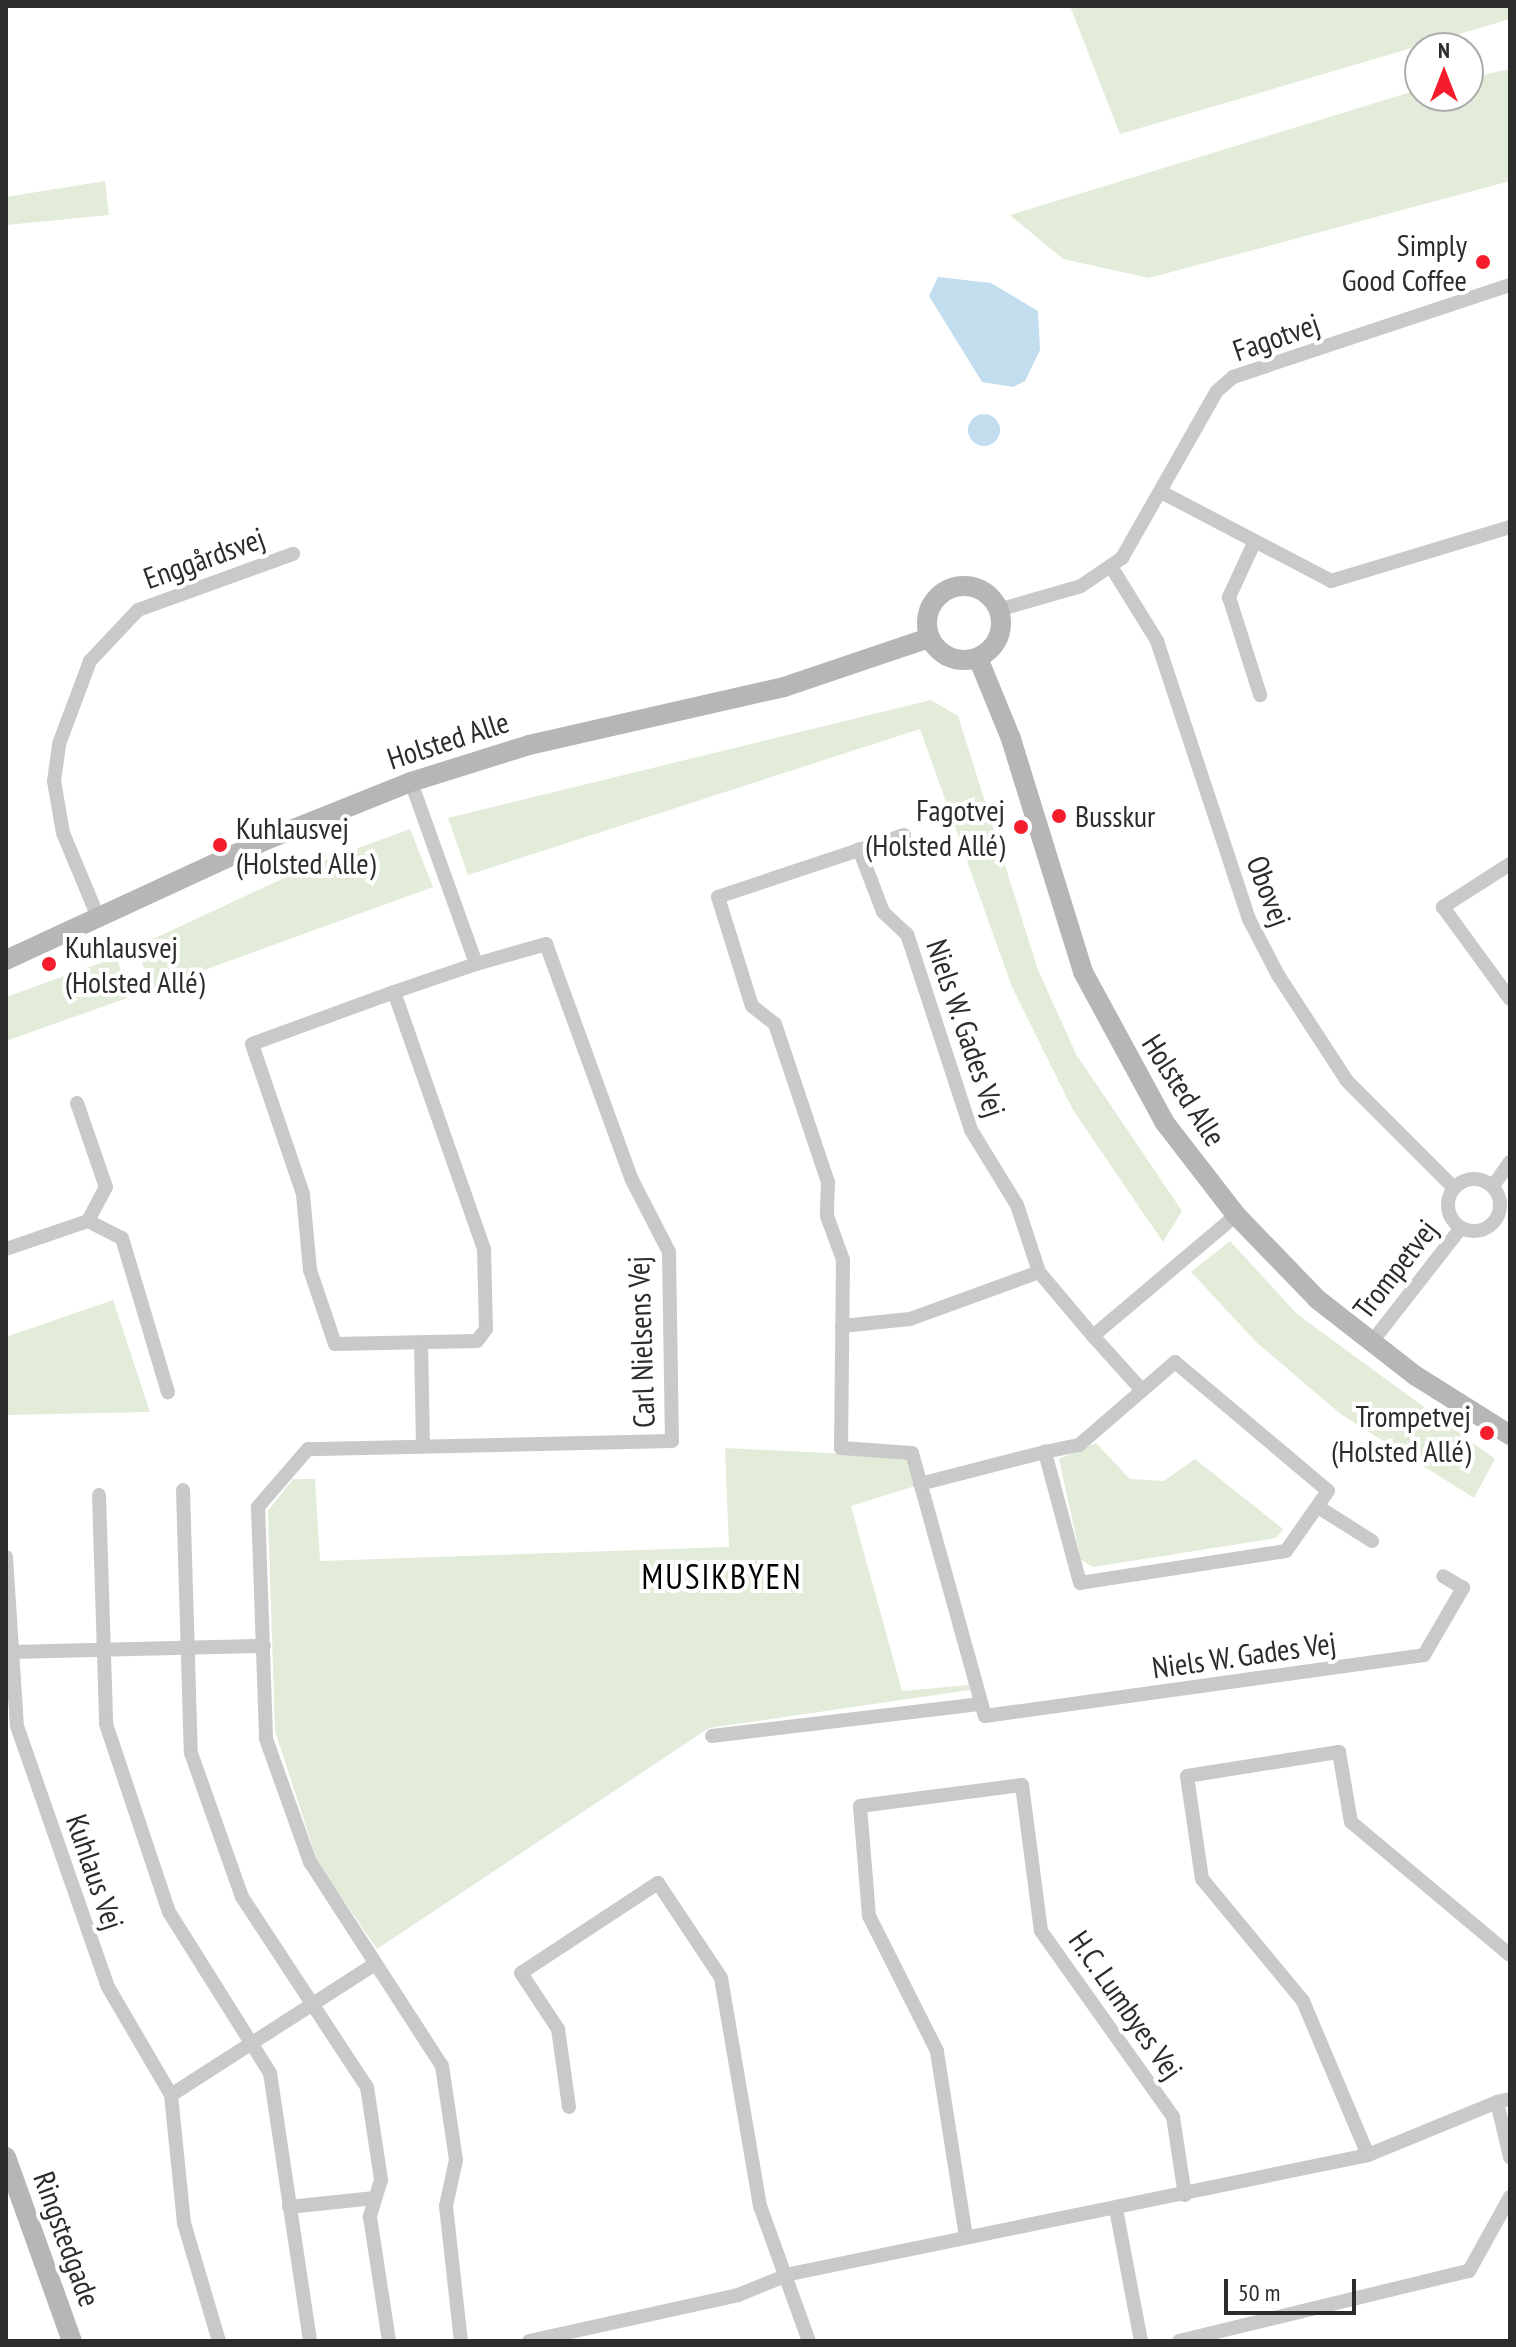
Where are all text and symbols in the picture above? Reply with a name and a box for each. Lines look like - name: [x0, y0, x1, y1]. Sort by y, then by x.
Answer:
- north arrow: [1404, 32, 1484, 112]
- text: N: [1438, 36, 1450, 64]
- place label: Simply Good Coffee: [1342, 227, 1467, 298]
- marker: Simply Good Coffee: [1474, 253, 1492, 271]
- street label: Fagotvej: [1228, 306, 1324, 368]
- street label: Enggårdsvej: [139, 520, 269, 596]
- street label: Holsted Alle: [382, 703, 514, 777]
- place label: Fagotvej (Holsted Allé): [865, 792, 1005, 862]
- place label: Busskur: [1075, 798, 1155, 834]
- marker: Busskur: [1050, 807, 1068, 825]
- place label: Kuhlausvej (Holsted Alle): [236, 810, 376, 880]
- marker: Fagotvej (Holsted Allé): [1012, 818, 1030, 836]
- marker: Kuhlausvej (Holsted Alle): [211, 836, 229, 854]
- street label: Obovej: [1239, 851, 1299, 931]
- place label: Kuhlausvej (Holsted Allé): [65, 929, 205, 1000]
- street label: Niels W. Gades Vej: [918, 933, 1014, 1123]
- marker: Kuhlausvej (Holsted Allé): [40, 955, 58, 973]
- street label: Holsted Alle: [1134, 1027, 1234, 1153]
- street label: Trompetvej: [1345, 1212, 1445, 1326]
- street label: Carl Nielsens Vej: [620, 1255, 662, 1429]
- place label: Trompetvej (Holsted Allé): [1331, 1398, 1471, 1468]
- marker: Trompetvej (Holsted Allé): [1478, 1424, 1496, 1442]
- district label: MUSIKBYEN: [642, 1557, 802, 1597]
- street label: Niels W. Gades Vej: [1148, 1624, 1340, 1686]
- street label: Kuhlaus Vej: [58, 1809, 132, 1935]
- street label: H.C. Lumbyes Vej: [1061, 1923, 1191, 2087]
- street label: Ringstedgade: [26, 2167, 108, 2311]
- scale bar: [1228, 2263, 1360, 2313]
- text: 50 m: [1238, 2277, 1280, 2308]

